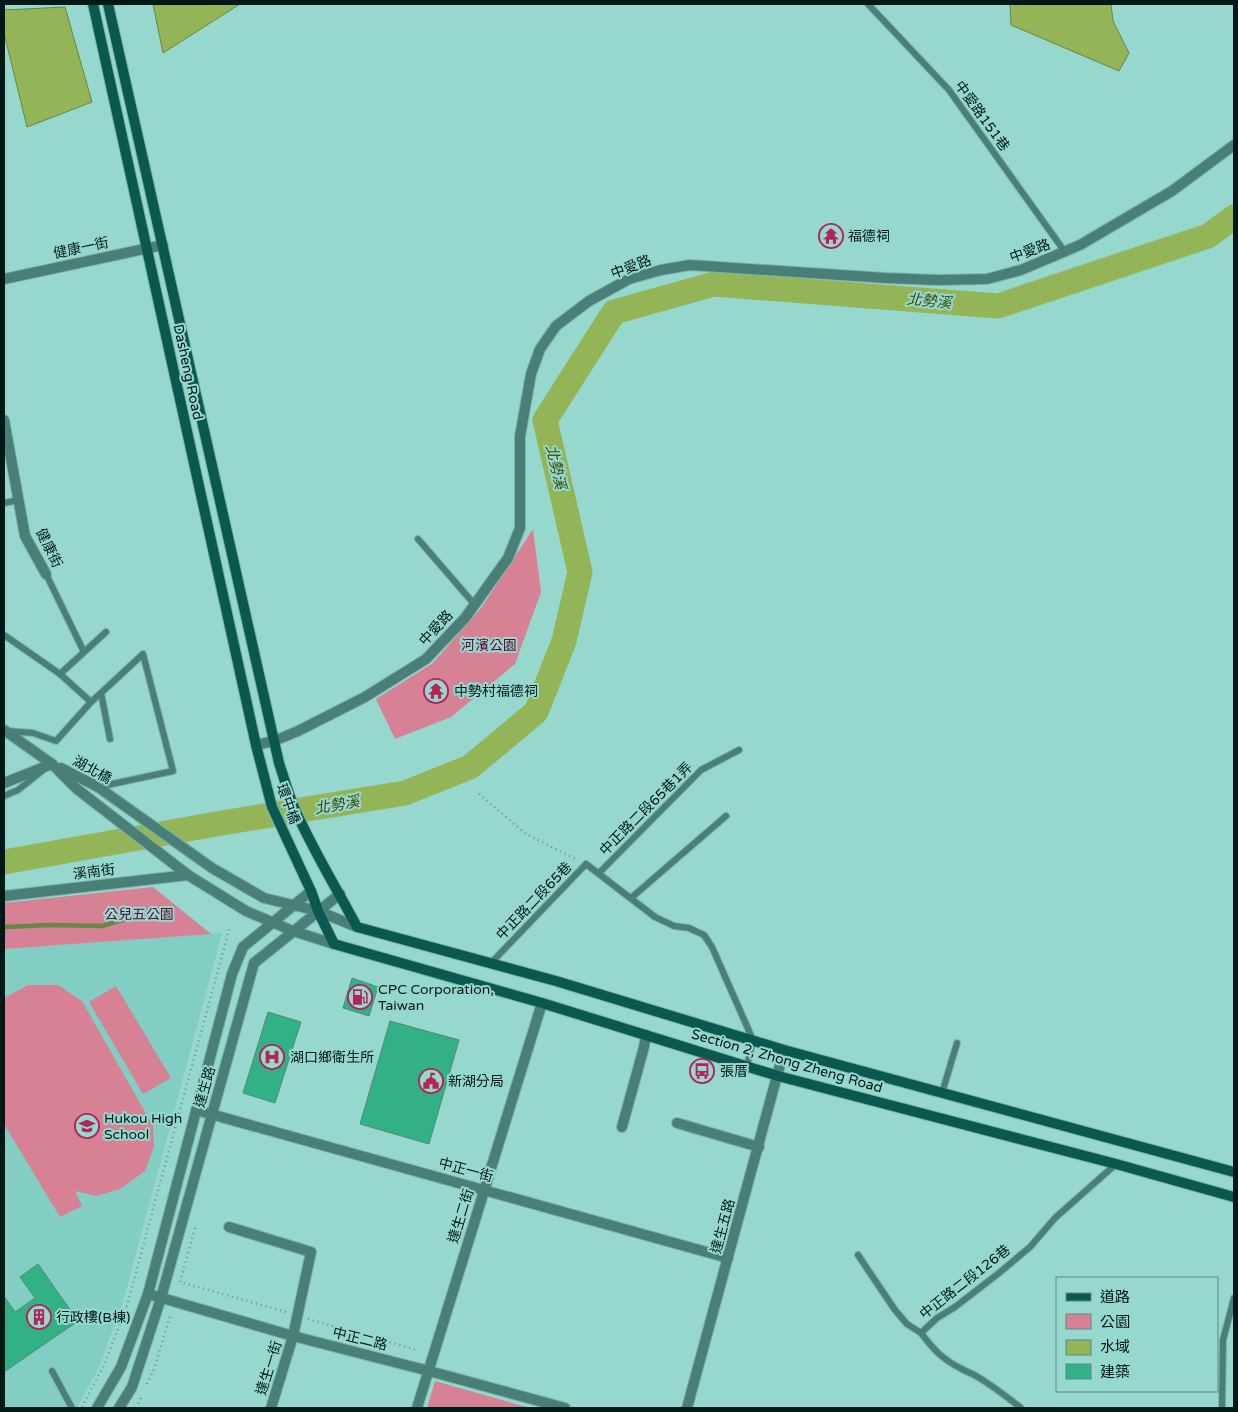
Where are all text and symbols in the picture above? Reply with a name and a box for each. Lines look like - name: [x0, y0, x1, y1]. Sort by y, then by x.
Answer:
- street label: 中愛路151巷: [951, 78, 1013, 154]
- temple icon: 福德祠: [818, 223, 844, 249]
- place label: 福德祠: [848, 228, 890, 245]
- street label: 健康一街: [52, 234, 110, 262]
- street label: 中愛路: [1007, 236, 1053, 266]
- street label: 中愛路: [608, 252, 654, 282]
- water label: 北勢溪: [906, 290, 954, 312]
- street label: Dasheng Road: [170, 323, 206, 421]
- water label: 北勢溪: [542, 443, 570, 493]
- street label: 健康街: [32, 525, 66, 571]
- street label: 中愛路: [415, 607, 457, 649]
- park label: 河濱公園: [461, 637, 517, 654]
- temple icon: 中勢村福德祠: [423, 678, 449, 704]
- place label: 中勢村福德祠: [454, 683, 538, 700]
- street label: 湖北橋: [70, 752, 114, 788]
- street label: 中正路二段65巷1弄: [596, 759, 696, 859]
- street label: 環中橋: [273, 781, 303, 827]
- water label: 北勢溪: [313, 792, 363, 818]
- street label: 中正路二段65巷: [493, 859, 575, 943]
- street label: 溪南街: [72, 861, 116, 883]
- park label: 公兒五公園: [104, 906, 174, 923]
- place label: CPC Corporation, Taiwan: [378, 981, 494, 1014]
- fuel station icon: CPC Corporation, Taiwan: [347, 984, 373, 1010]
- street label: Section 2, Zhong Zheng Road: [689, 1026, 885, 1096]
- hospital icon: 湖口鄉衛生所: [259, 1044, 285, 1070]
- place label: 湖口鄉衛生所: [290, 1049, 374, 1066]
- bus stop icon: 張厝: [689, 1058, 715, 1084]
- place label: 張厝: [720, 1063, 748, 1080]
- street label: 達生路: [191, 1064, 219, 1110]
- public building icon: 新湖分局: [418, 1068, 444, 1094]
- place label: 新湖分局: [448, 1073, 504, 1090]
- place label: Hukou High School: [104, 1110, 182, 1143]
- school or university icon: Hukou High School: [74, 1113, 100, 1139]
- street label: 中正一街: [437, 1155, 495, 1185]
- street label: 達生二街: [445, 1187, 477, 1245]
- street label: 達生五路: [708, 1197, 738, 1255]
- street label: 中正路二段126巷: [916, 1241, 1014, 1323]
- legend: [1056, 1277, 1218, 1392]
- text: 道路: [1100, 1288, 1130, 1306]
- building icon: 行政樓(B棟): [26, 1304, 52, 1330]
- place label: 行政樓(B棟): [56, 1309, 130, 1326]
- text: 公園: [1100, 1313, 1130, 1331]
- street label: 中正二路: [331, 1324, 389, 1354]
- text: 水域: [1100, 1338, 1130, 1356]
- street label: 達生一街: [253, 1339, 285, 1397]
- text: 建築: [1100, 1363, 1130, 1381]

